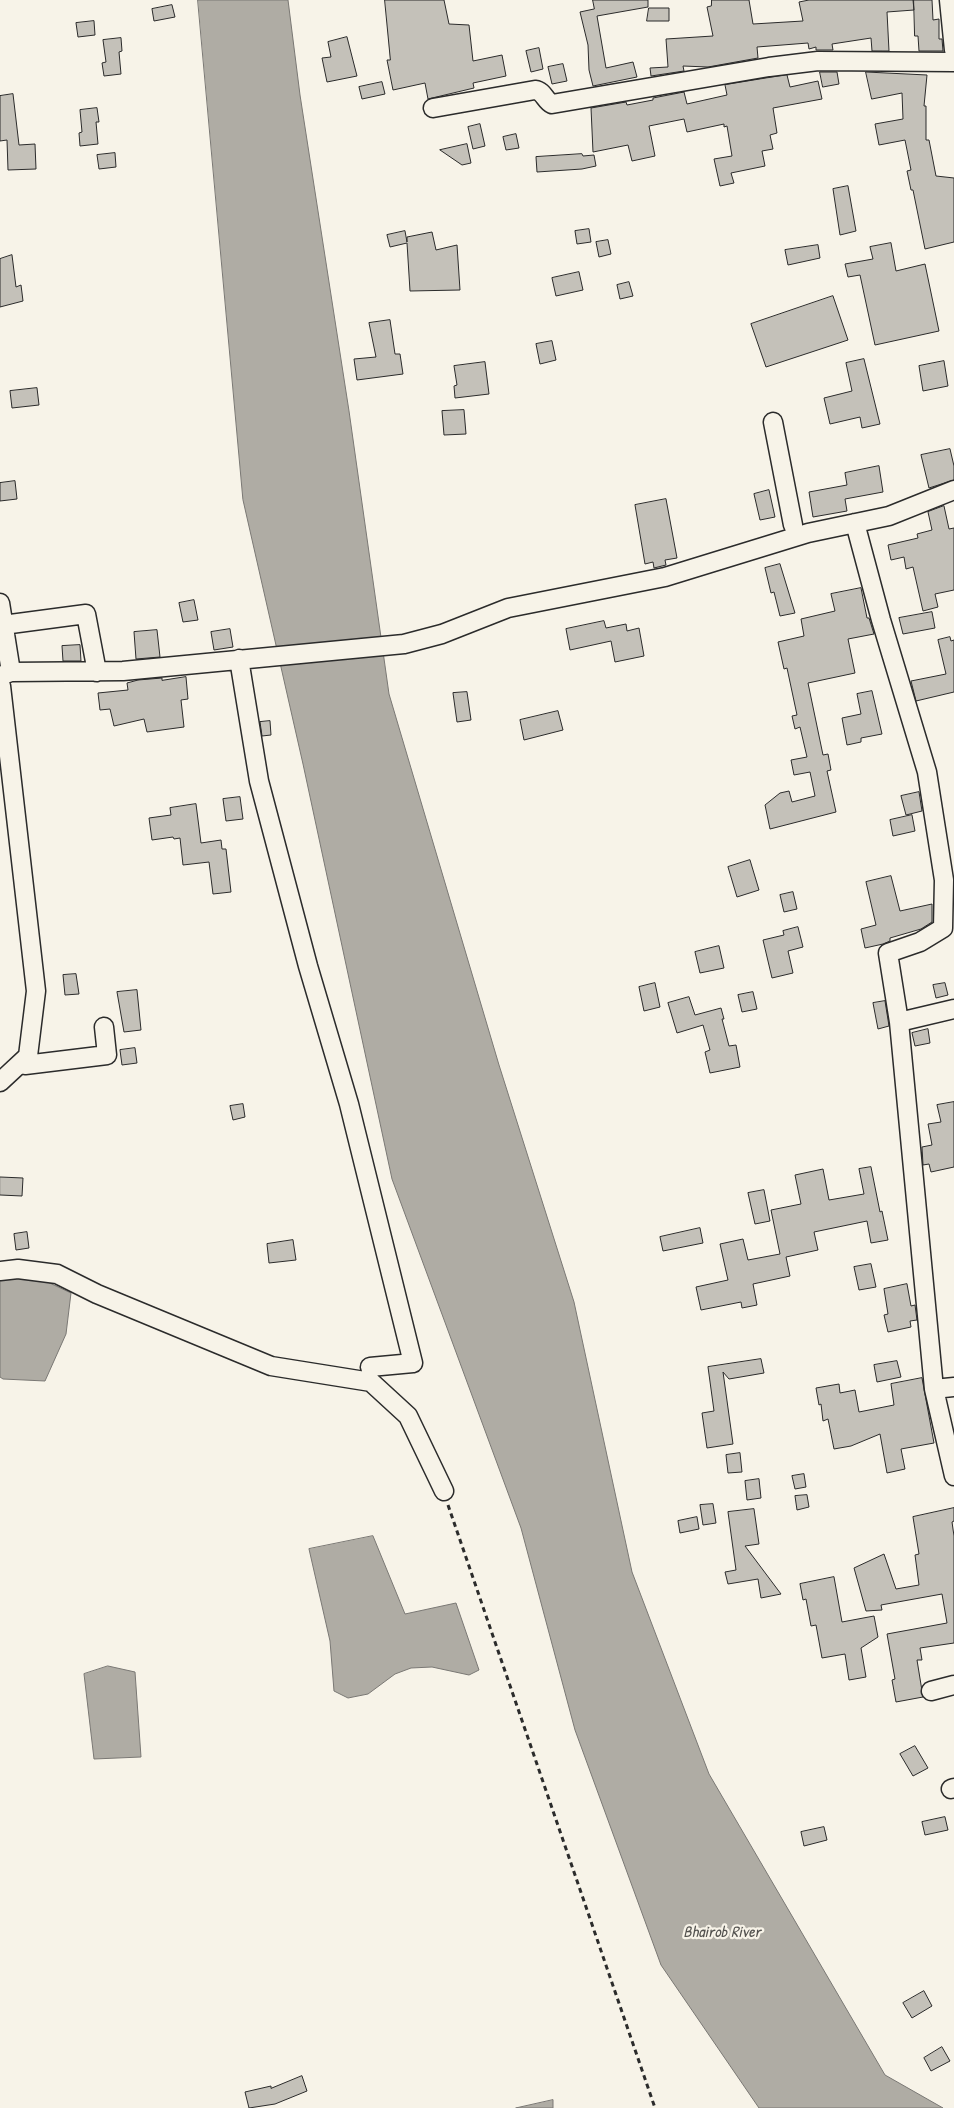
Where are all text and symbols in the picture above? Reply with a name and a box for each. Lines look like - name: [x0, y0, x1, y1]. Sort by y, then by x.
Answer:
- water label: Bhairob River: [683, 1923, 761, 1943]

